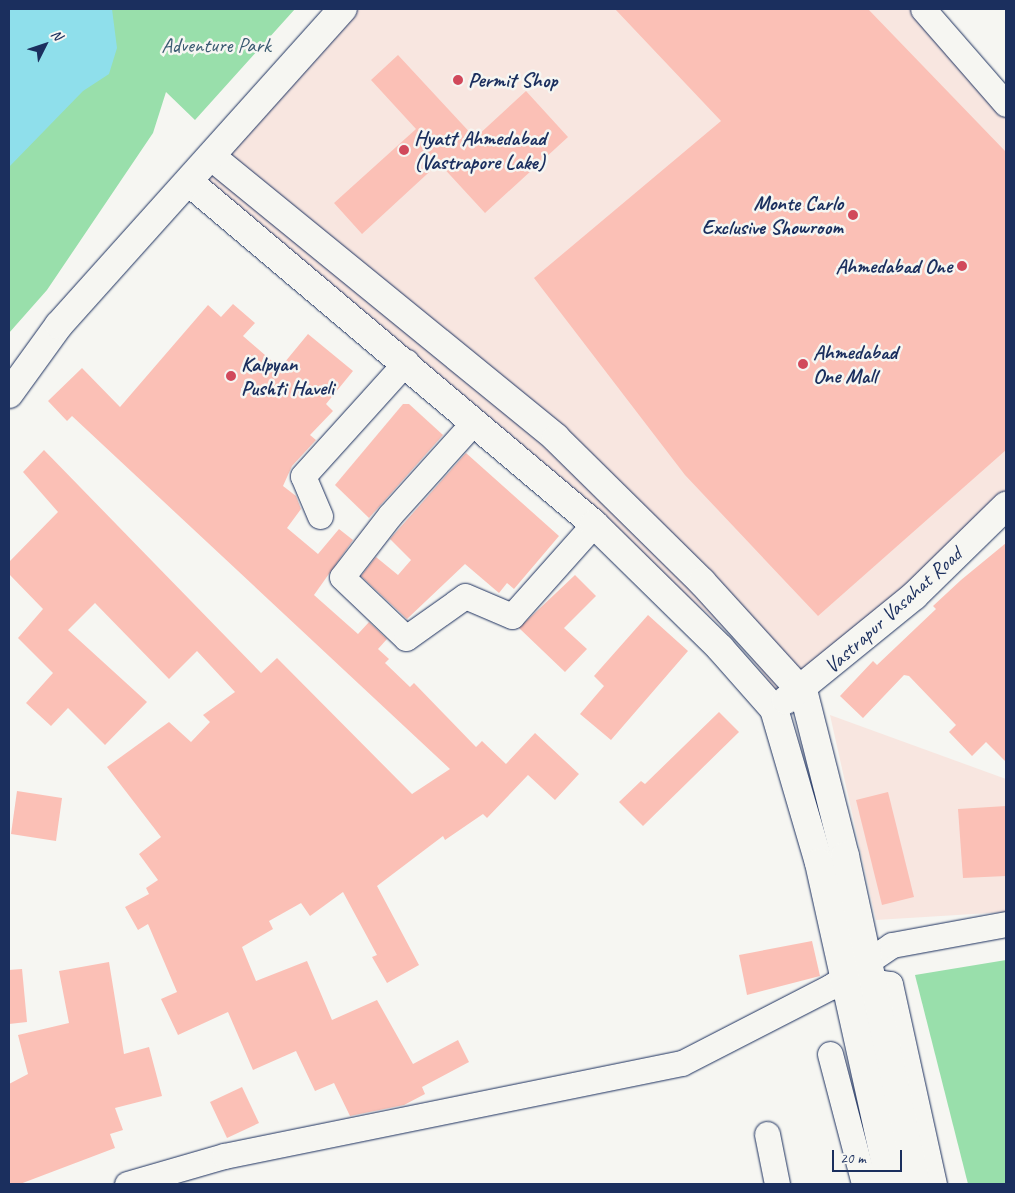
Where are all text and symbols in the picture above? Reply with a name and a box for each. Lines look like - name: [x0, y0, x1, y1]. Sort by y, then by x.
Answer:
- north arrow: [20, 20, 70, 70]
- text: N: [47, 26, 66, 44]
- park label: Adventure Park: [161, 32, 271, 58]
- place label: Permit Shop: [468, 67, 557, 93]
- marker: Permit Shop: [452, 74, 464, 86]
- place label: Hyatt Ahmedabad (Vastrapore Lake): [414, 125, 546, 175]
- marker: Hyatt Ahmedabad (Vastrapore Lake): [398, 144, 410, 156]
- place label: Monte Carlo Exclusive Showroom: [701, 190, 843, 240]
- marker: Monte Carlo Exclusive Showroom: [847, 209, 859, 221]
- place label: Ahmedabad One: [836, 253, 952, 279]
- marker: Ahmedabad One: [956, 260, 968, 272]
- place label: Ahmedabad One Mall: [813, 339, 897, 389]
- place label: Kalpyan Pushti Haveli: [241, 351, 334, 401]
- marker: Ahmedabad One Mall: [797, 358, 809, 370]
- marker: Kalpyan Pushti Haveli: [225, 370, 237, 382]
- street label: Vastrapur Vasahat Road: [819, 542, 967, 678]
- scale bar: [835, 1140, 905, 1172]
- text: 20 m: [840, 1149, 866, 1168]

